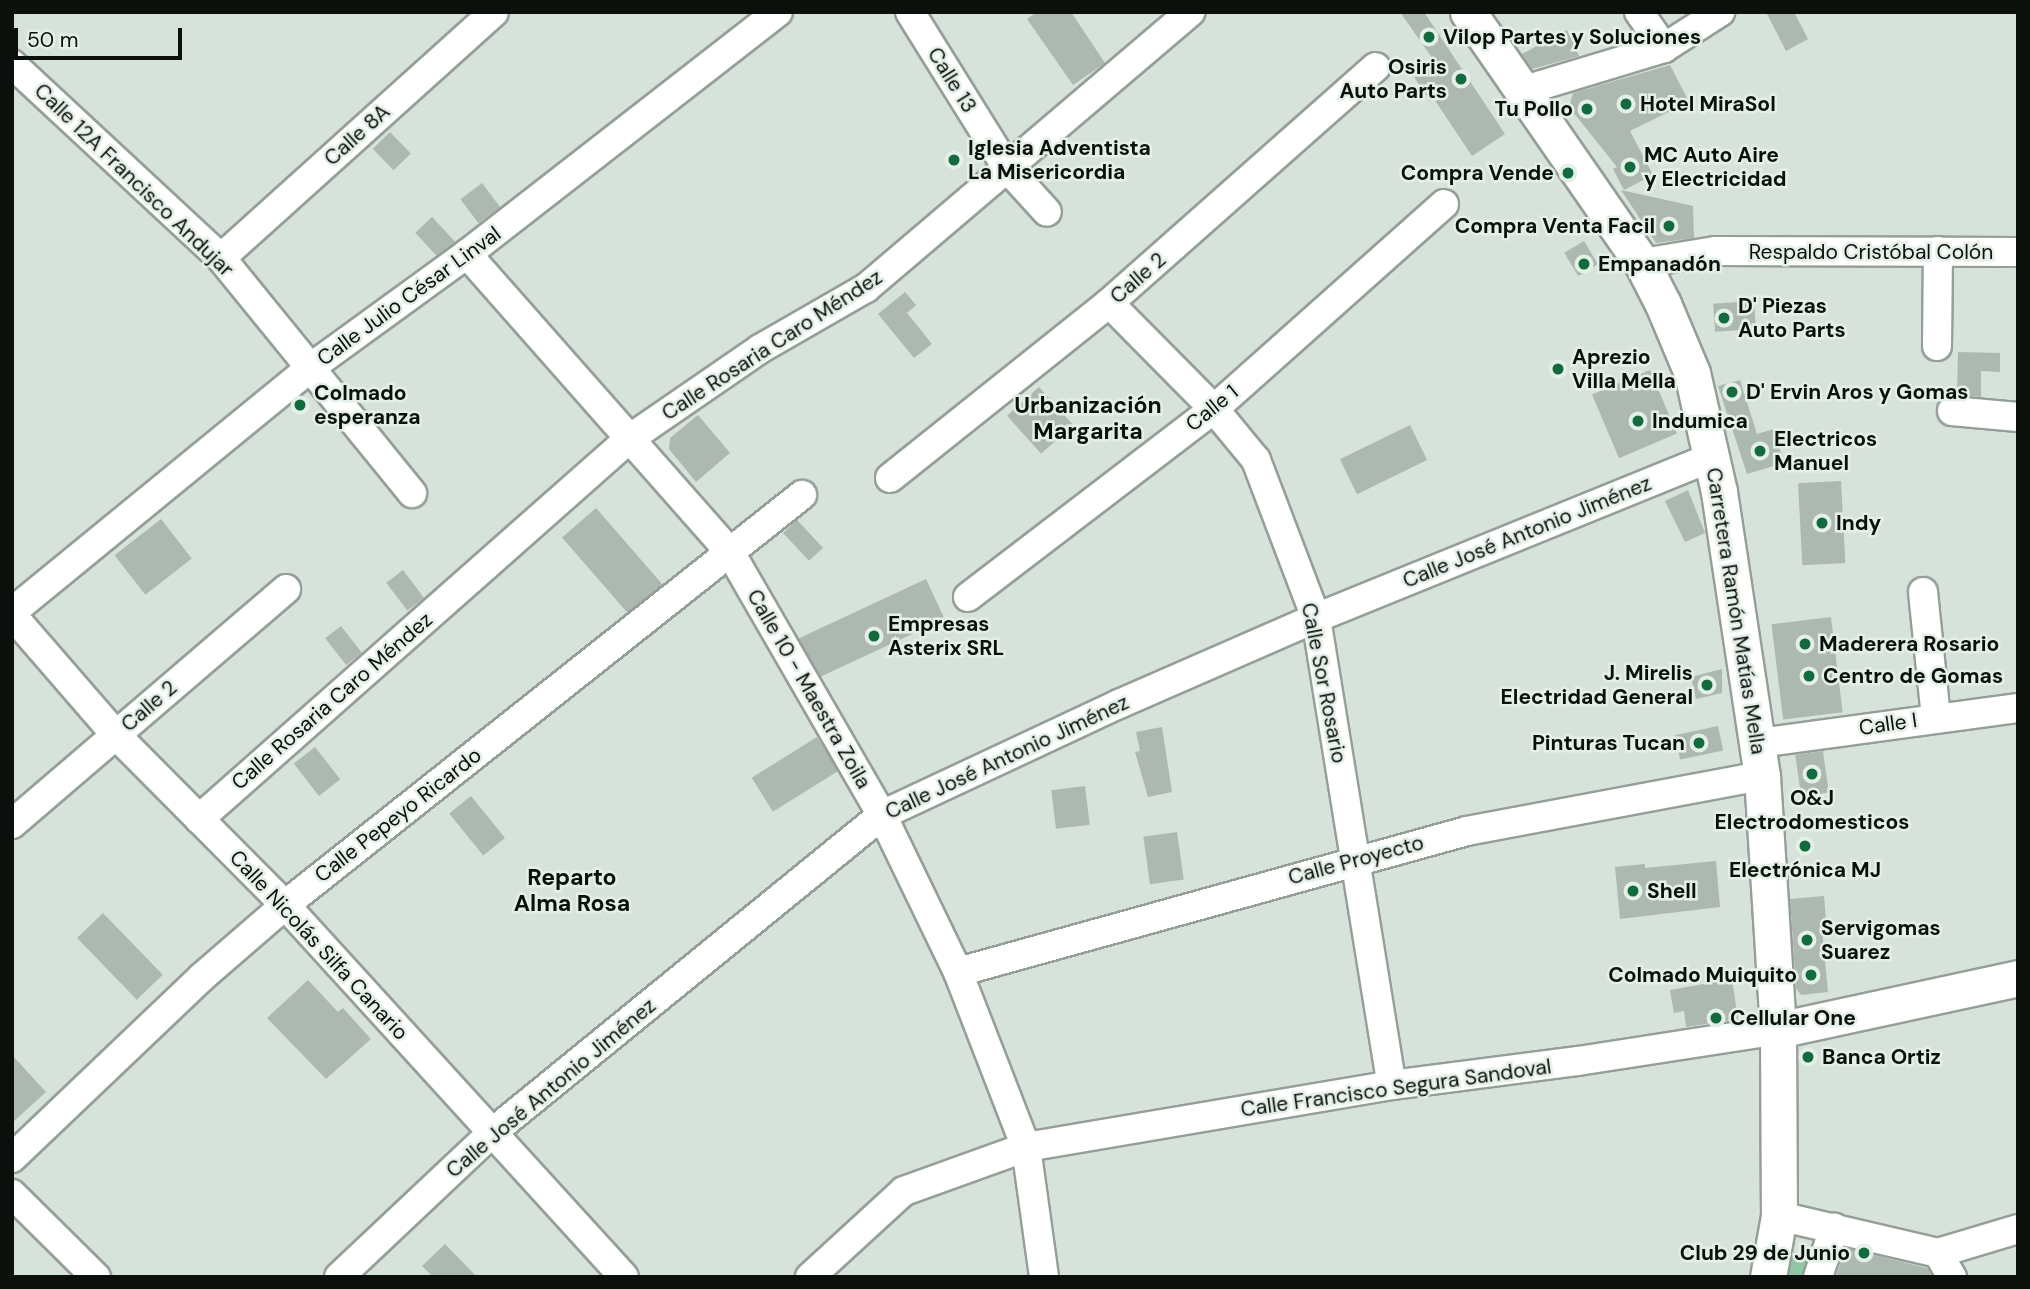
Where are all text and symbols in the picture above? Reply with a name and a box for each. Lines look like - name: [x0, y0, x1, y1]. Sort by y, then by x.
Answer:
- scale bar: [18, 14, 186, 58]
- place label: Vilop Partes y Soluciones: [1443, 24, 1701, 50]
- text: 50 m: [27, 26, 78, 54]
- marker: Vilop Partes y Soluciones: [1421, 29, 1437, 45]
- street label: Calle 13: [922, 43, 982, 117]
- place label: Osiris Auto Parts: [1339, 54, 1447, 104]
- marker: Osiris Auto Parts: [1453, 71, 1469, 87]
- street label: Calle 12A Francisco Andujar: [29, 78, 239, 282]
- place label: Hotel MiraSol: [1640, 91, 1776, 117]
- place label: Tu Pollo: [1494, 96, 1573, 122]
- marker: Hotel MiraSol: [1618, 96, 1634, 112]
- street label: Calle 8A: [319, 99, 395, 171]
- marker: Tu Pollo: [1579, 101, 1595, 117]
- place label: Iglesia Adventista La Misericordia: [968, 135, 1151, 185]
- place label: MC Auto Aire y Electricidad: [1644, 142, 1786, 192]
- marker: Iglesia Adventista La Misericordia: [946, 152, 962, 168]
- marker: MC Auto Aire y Electricidad: [1622, 159, 1638, 175]
- place label: Compra Vende: [1401, 160, 1554, 186]
- marker: Compra Vende: [1560, 165, 1576, 181]
- place label: Compra Venta Facil: [1455, 213, 1655, 239]
- marker: Compra Venta Facil: [1661, 218, 1677, 234]
- street label: Calle Julio César Linval: [312, 221, 506, 371]
- street label: Respaldo Cristóbal Colón: [1749, 239, 1993, 265]
- street label: Calle 2: [1105, 247, 1171, 309]
- place label: Empanadón: [1598, 251, 1721, 277]
- marker: Empanadón: [1576, 256, 1592, 272]
- street label: Calle Rosaria Caro Méndez: [657, 264, 887, 426]
- place label: D' Piezas Auto Parts: [1738, 293, 1846, 343]
- marker: D' Piezas Auto Parts: [1716, 310, 1732, 326]
- place label: Aprezio Villa Mella: [1572, 344, 1676, 394]
- marker: Aprezio Villa Mella: [1550, 361, 1566, 377]
- street label: Calle 1: [1181, 379, 1243, 437]
- place label: D' Ervin Aros y Gomas: [1746, 379, 1968, 405]
- place label: Colmado esperanza: [314, 380, 421, 430]
- marker: D' Ervin Aros y Gomas: [1724, 384, 1740, 400]
- district label: Urbanización Margarita: [1014, 391, 1162, 445]
- marker: Colmado esperanza: [292, 397, 308, 413]
- place label: Indumica: [1652, 408, 1748, 434]
- marker: Indumica: [1630, 413, 1646, 429]
- place label: Electricos Manuel: [1774, 426, 1877, 476]
- marker: Electricos Manuel: [1752, 443, 1768, 459]
- street label: Carretera Ramón Matías Mella: [1701, 466, 1771, 756]
- street label: Calle José Antonio Jiménez: [1399, 471, 1655, 593]
- place label: Indy: [1836, 510, 1881, 536]
- marker: Indy: [1814, 515, 1830, 531]
- street label: Calle 10 - Maestra Zoila: [742, 585, 876, 793]
- street label: Calle Sor Rosario: [1296, 601, 1352, 765]
- street label: Calle Rosaria Caro Méndez: [226, 607, 438, 795]
- place label: Empresas Asterix SRL: [888, 611, 1004, 661]
- marker: Empresas Asterix SRL: [866, 628, 882, 644]
- place label: Maderera Rosario: [1819, 631, 1999, 657]
- marker: Maderera Rosario: [1797, 636, 1813, 652]
- place label: J. Mirelis Electridad General: [1501, 660, 1693, 710]
- place label: Centro de Gomas: [1823, 663, 2003, 689]
- marker: Centro de Gomas: [1801, 668, 1817, 684]
- street label: Calle 2: [116, 675, 182, 737]
- marker: J. Mirelis Electridad General: [1699, 677, 1715, 693]
- street label: Calle José Antonio Jiménez: [881, 689, 1133, 825]
- street label: Calle I: [1857, 707, 1919, 741]
- place label: Pinturas Tucan: [1532, 730, 1685, 756]
- marker: Pinturas Tucan: [1691, 735, 1707, 751]
- street label: Calle Pepeyo Ricardo: [310, 742, 486, 888]
- marker: O&J Electrodomesticos: [1804, 766, 1820, 782]
- place label: O&J Electrodomesticos: [1715, 785, 1909, 835]
- street label: Calle Proyecto: [1285, 830, 1427, 890]
- marker: Electrónica MJ: [1797, 838, 1813, 854]
- street label: Calle Nicolás Silfa Canario: [224, 845, 414, 1045]
- place label: Electrónica MJ: [1729, 857, 1881, 883]
- district label: Reparto Alma Rosa: [514, 863, 630, 917]
- place label: Shell: [1647, 878, 1697, 904]
- marker: Shell: [1625, 883, 1641, 899]
- place label: Servigomas Suarez: [1821, 915, 1941, 965]
- marker: Servigomas Suarez: [1799, 932, 1815, 948]
- place label: Colmado Muiquito: [1608, 962, 1797, 988]
- marker: Colmado Muiquito: [1803, 967, 1819, 983]
- street label: Calle José Antonio Jiménez: [441, 993, 661, 1183]
- place label: Cellular One: [1730, 1005, 1856, 1031]
- marker: Cellular One: [1708, 1010, 1724, 1026]
- place label: Banca Ortiz: [1822, 1044, 1941, 1070]
- marker: Banca Ortiz: [1800, 1049, 1816, 1065]
- street label: Calle Francisco Segura Sandoval: [1239, 1054, 1553, 1122]
- place label: Club 29 de Junio: [1680, 1240, 1850, 1266]
- marker: Club 29 de Junio: [1856, 1245, 1872, 1261]

